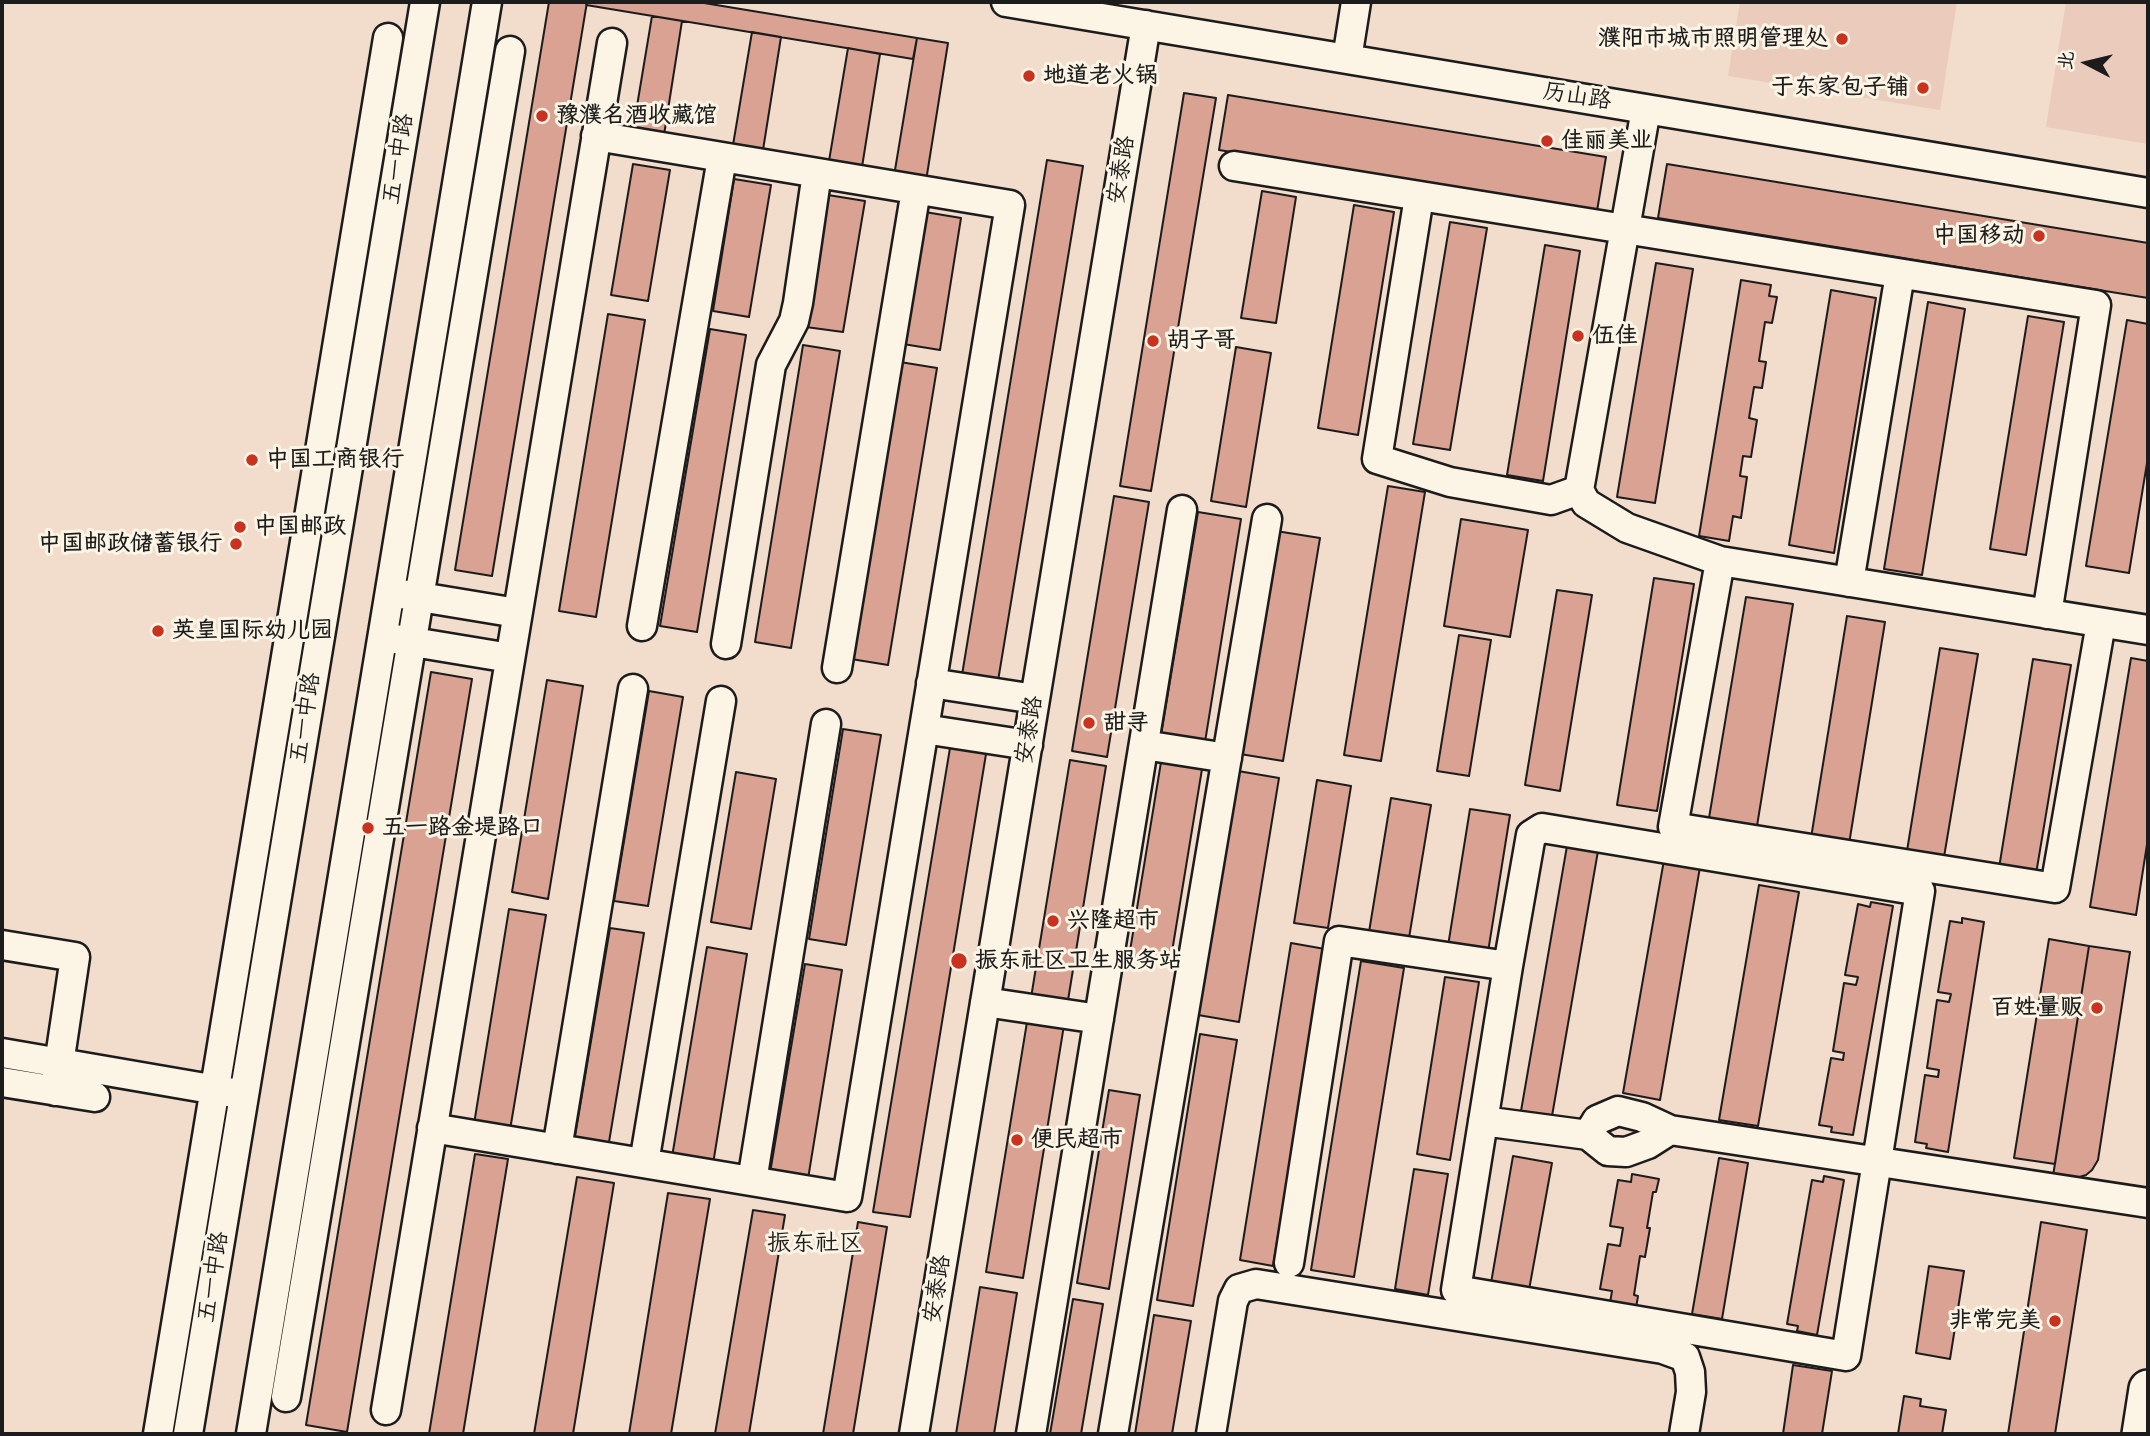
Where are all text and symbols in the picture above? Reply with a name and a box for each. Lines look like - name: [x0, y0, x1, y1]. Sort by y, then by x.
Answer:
- place label: 濮阳市城市照明管理处: [1598, 25, 1828, 53]
- north arrow: [2052, 28, 2122, 98]
- marker: 濮阳市城市照明管理处: [1834, 31, 1850, 47]
- text: 北: [2048, 49, 2083, 72]
- place label: 地道老火锅: [1043, 62, 1158, 90]
- marker: 地道老火锅: [1021, 68, 1037, 84]
- place label: 于东家包子铺: [1771, 74, 1909, 102]
- street label: 历山路: [1541, 78, 1613, 116]
- marker: 于东家包子铺: [1915, 80, 1931, 96]
- place label: 豫濮名酒收藏馆: [556, 102, 717, 130]
- marker: 豫濮名酒收藏馆: [534, 108, 550, 124]
- street label: 五一中路: [378, 111, 420, 207]
- place label: 佳丽美业: [1561, 127, 1653, 155]
- marker: 佳丽美业: [1539, 133, 1555, 149]
- street label: 安泰路: [1103, 134, 1141, 206]
- place label: 中国移动: [1933, 222, 2025, 250]
- marker: 中国移动: [2031, 228, 2047, 244]
- place label: 伍佳: [1592, 322, 1638, 350]
- place label: 胡子哥: [1167, 327, 1236, 355]
- marker: 伍佳: [1570, 328, 1586, 344]
- marker: 胡子哥: [1145, 333, 1161, 349]
- place label: 中国工商银行: [266, 446, 404, 474]
- marker: 中国工商银行: [244, 452, 260, 468]
- place label: 中国邮政: [254, 513, 346, 541]
- marker: 中国邮政: [232, 519, 248, 535]
- place label: 中国邮政储蓄银行: [38, 530, 222, 558]
- marker: 中国邮政储蓄银行: [228, 536, 244, 552]
- place label: 英皇国际幼儿园: [172, 617, 333, 645]
- marker: 英皇国际幼儿园: [150, 623, 166, 639]
- street label: 五一中路: [285, 670, 327, 766]
- street label: 安泰路: [1011, 694, 1049, 766]
- place label: 甜寻: [1103, 709, 1149, 737]
- marker: 甜寻: [1081, 715, 1097, 731]
- place label: 五一路金堤路口: [382, 814, 543, 842]
- marker: 五一路金堤路口: [360, 820, 376, 836]
- place label: 兴隆超市: [1067, 907, 1159, 935]
- marker: 兴隆超市: [1045, 913, 1061, 929]
- place label: 振东社区卫生服务站: [975, 947, 1182, 975]
- marker: 振东社区卫生服务站: [949, 951, 969, 971]
- place label: 百姓量贩: [1991, 994, 2083, 1022]
- marker: 百姓量贩: [2089, 1000, 2105, 1016]
- place label: 便民超市: [1031, 1126, 1123, 1154]
- marker: 便民超市: [1009, 1132, 1025, 1148]
- street label: 五一中路: [193, 1229, 235, 1325]
- district label: 振东社区: [767, 1230, 863, 1258]
- street label: 安泰路: [919, 1253, 957, 1325]
- place label: 非常完美: [1949, 1307, 2041, 1335]
- marker: 非常完美: [2047, 1313, 2063, 1329]

